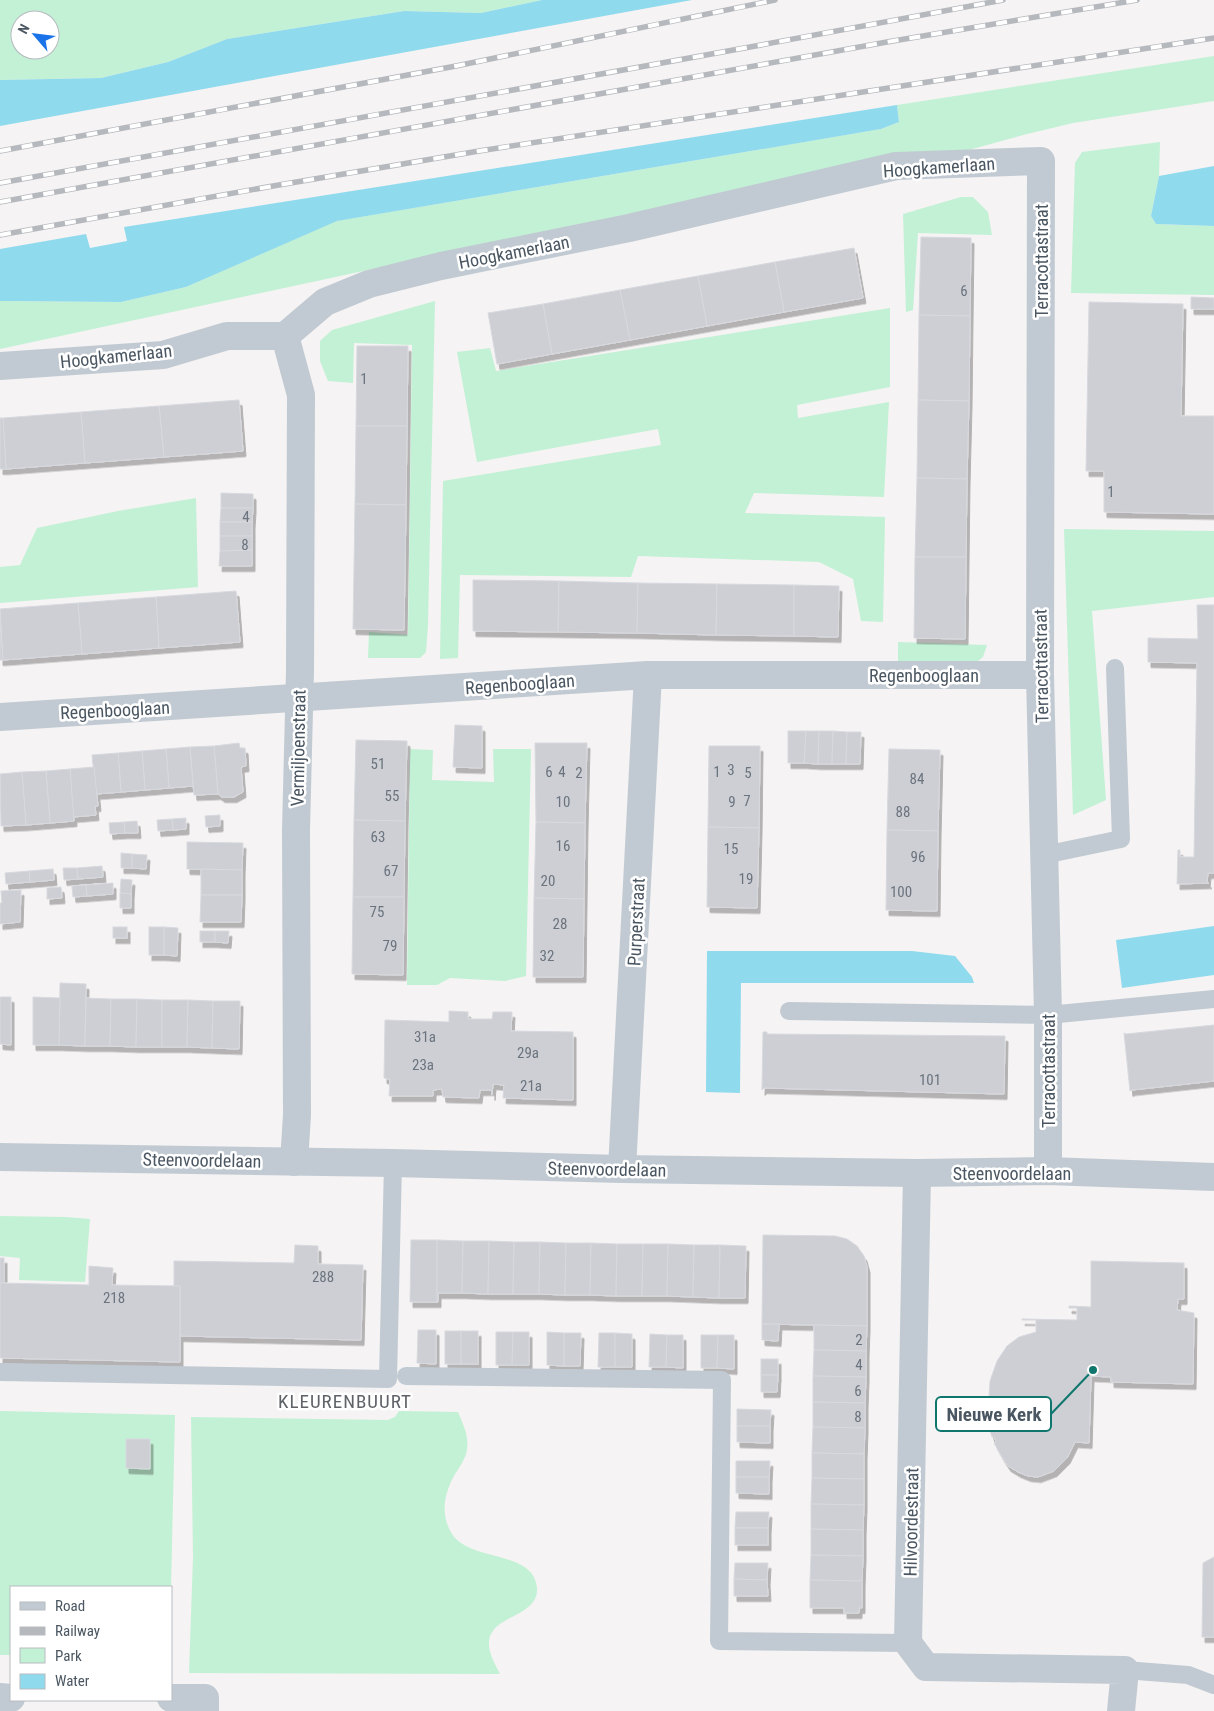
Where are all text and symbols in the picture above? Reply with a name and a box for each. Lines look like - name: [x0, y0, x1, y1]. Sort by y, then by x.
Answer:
- north arrow: [10, 10, 60, 60]
- text: N: [14, 21, 33, 36]
- street label: Hoogkamerlaan: [882, 153, 996, 181]
- street label: Terracottastraat: [1031, 204, 1052, 318]
- street label: Hoogkamerlaan: [457, 231, 571, 273]
- house number: 6: [960, 282, 968, 300]
- street label: Hoogkamerlaan: [59, 340, 173, 372]
- house number: 1: [360, 370, 368, 388]
- house number: 1: [1107, 483, 1115, 501]
- house number: 4: [242, 508, 250, 526]
- house number: 8: [241, 536, 249, 554]
- street label: Terracottastraat: [1030, 609, 1052, 723]
- street label: Regenbooglaan: [869, 665, 979, 686]
- street label: Regenbooglaan: [464, 670, 576, 698]
- street label: Vermiljoenstraat: [286, 689, 310, 807]
- street label: Regenbooglaan: [60, 697, 170, 723]
- house number: 51: [371, 755, 385, 773]
- house number: 3: [727, 761, 735, 779]
- house number: 6: [545, 763, 553, 781]
- house number: 4: [558, 763, 566, 781]
- house number: 1: [713, 763, 721, 781]
- house number: 2: [575, 764, 583, 782]
- house number: 5: [744, 764, 752, 782]
- house number: 84: [910, 770, 924, 788]
- house number: 55: [385, 787, 399, 805]
- house number: 7: [743, 792, 751, 810]
- house number: 10: [556, 793, 570, 811]
- house number: 9: [728, 793, 736, 811]
- house number: 88: [896, 803, 910, 821]
- house number: 63: [371, 828, 385, 846]
- house number: 16: [556, 837, 570, 855]
- house number: 15: [724, 840, 738, 858]
- house number: 96: [911, 848, 925, 866]
- house number: 67: [384, 862, 398, 880]
- house number: 19: [739, 870, 753, 888]
- house number: 20: [541, 872, 555, 890]
- street label: Purperstraat: [623, 877, 649, 967]
- house number: 100: [890, 883, 912, 901]
- house number: 75: [370, 903, 384, 921]
- house number: 28: [553, 915, 567, 933]
- house number: 79: [383, 937, 397, 955]
- house number: 32: [540, 947, 554, 965]
- street label: Terracottastraat: [1038, 1014, 1059, 1128]
- house number: 31a: [414, 1028, 436, 1046]
- house number: 29a: [517, 1044, 539, 1062]
- house number: 23a: [412, 1056, 434, 1074]
- house number: 101: [919, 1071, 941, 1089]
- house number: 21a: [520, 1077, 542, 1095]
- street label: Steenvoordelaan: [142, 1148, 262, 1172]
- street label: Steenvoordelaan: [547, 1157, 667, 1181]
- street label: Steenvoordelaan: [953, 1163, 1071, 1184]
- house number: 288: [312, 1268, 334, 1286]
- house number: 218: [103, 1289, 125, 1307]
- house number: 2: [855, 1331, 863, 1349]
- house number: 4: [855, 1356, 863, 1374]
- house number: 6: [854, 1382, 862, 1400]
- district label: KLEURENBUURT: [278, 1390, 412, 1413]
- callout: Nieuwe Kerk: [936, 1397, 1051, 1431]
- text: Nieuwe Kerk: [946, 1403, 1042, 1426]
- house number: 8: [854, 1408, 862, 1426]
- street label: Hilvoordestraat: [900, 1467, 922, 1577]
- legend: [10, 1586, 172, 1701]
- text: Road: [55, 1597, 85, 1615]
- text: Railway: [55, 1622, 100, 1640]
- text: Park: [55, 1647, 82, 1665]
- text: Water: [55, 1672, 90, 1690]

